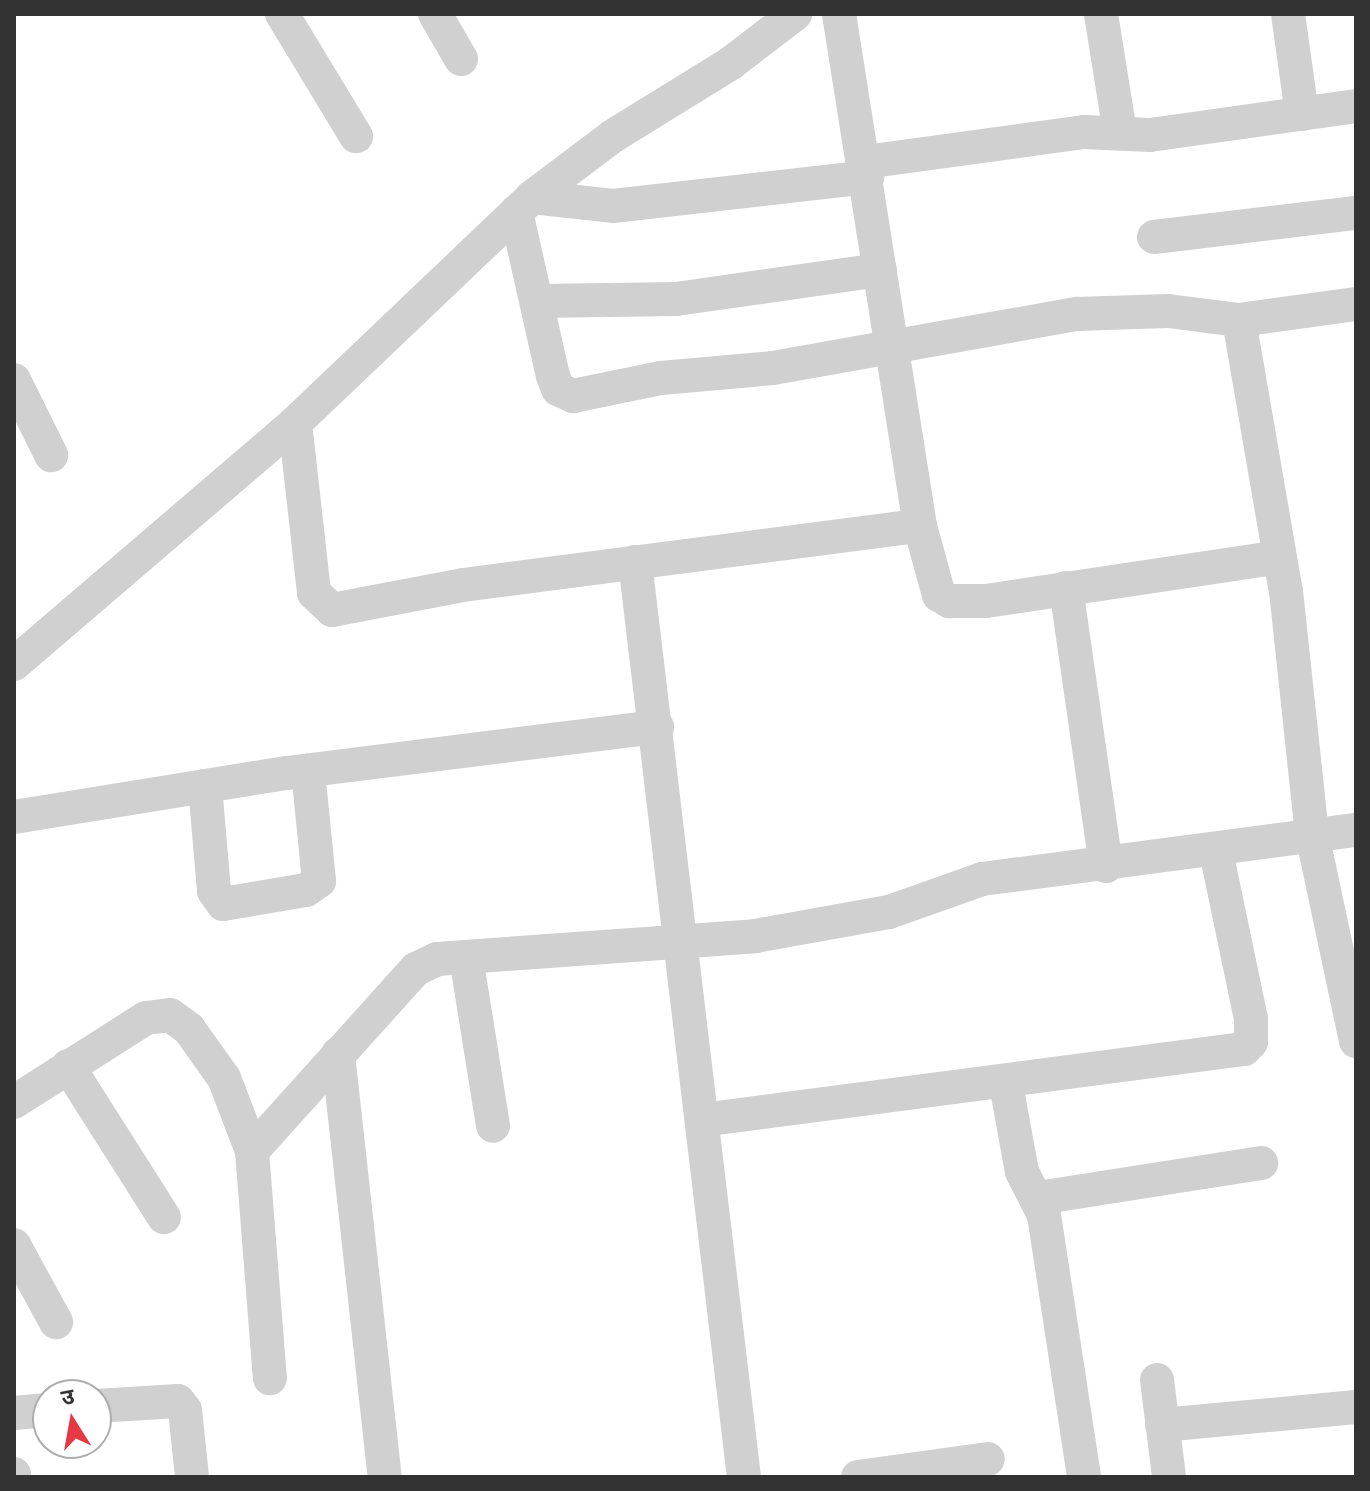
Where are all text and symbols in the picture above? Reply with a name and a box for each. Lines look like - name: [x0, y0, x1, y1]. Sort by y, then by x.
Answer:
- north arrow: [32, 1379, 112, 1459]
- text: उ: [59, 1381, 77, 1412]

